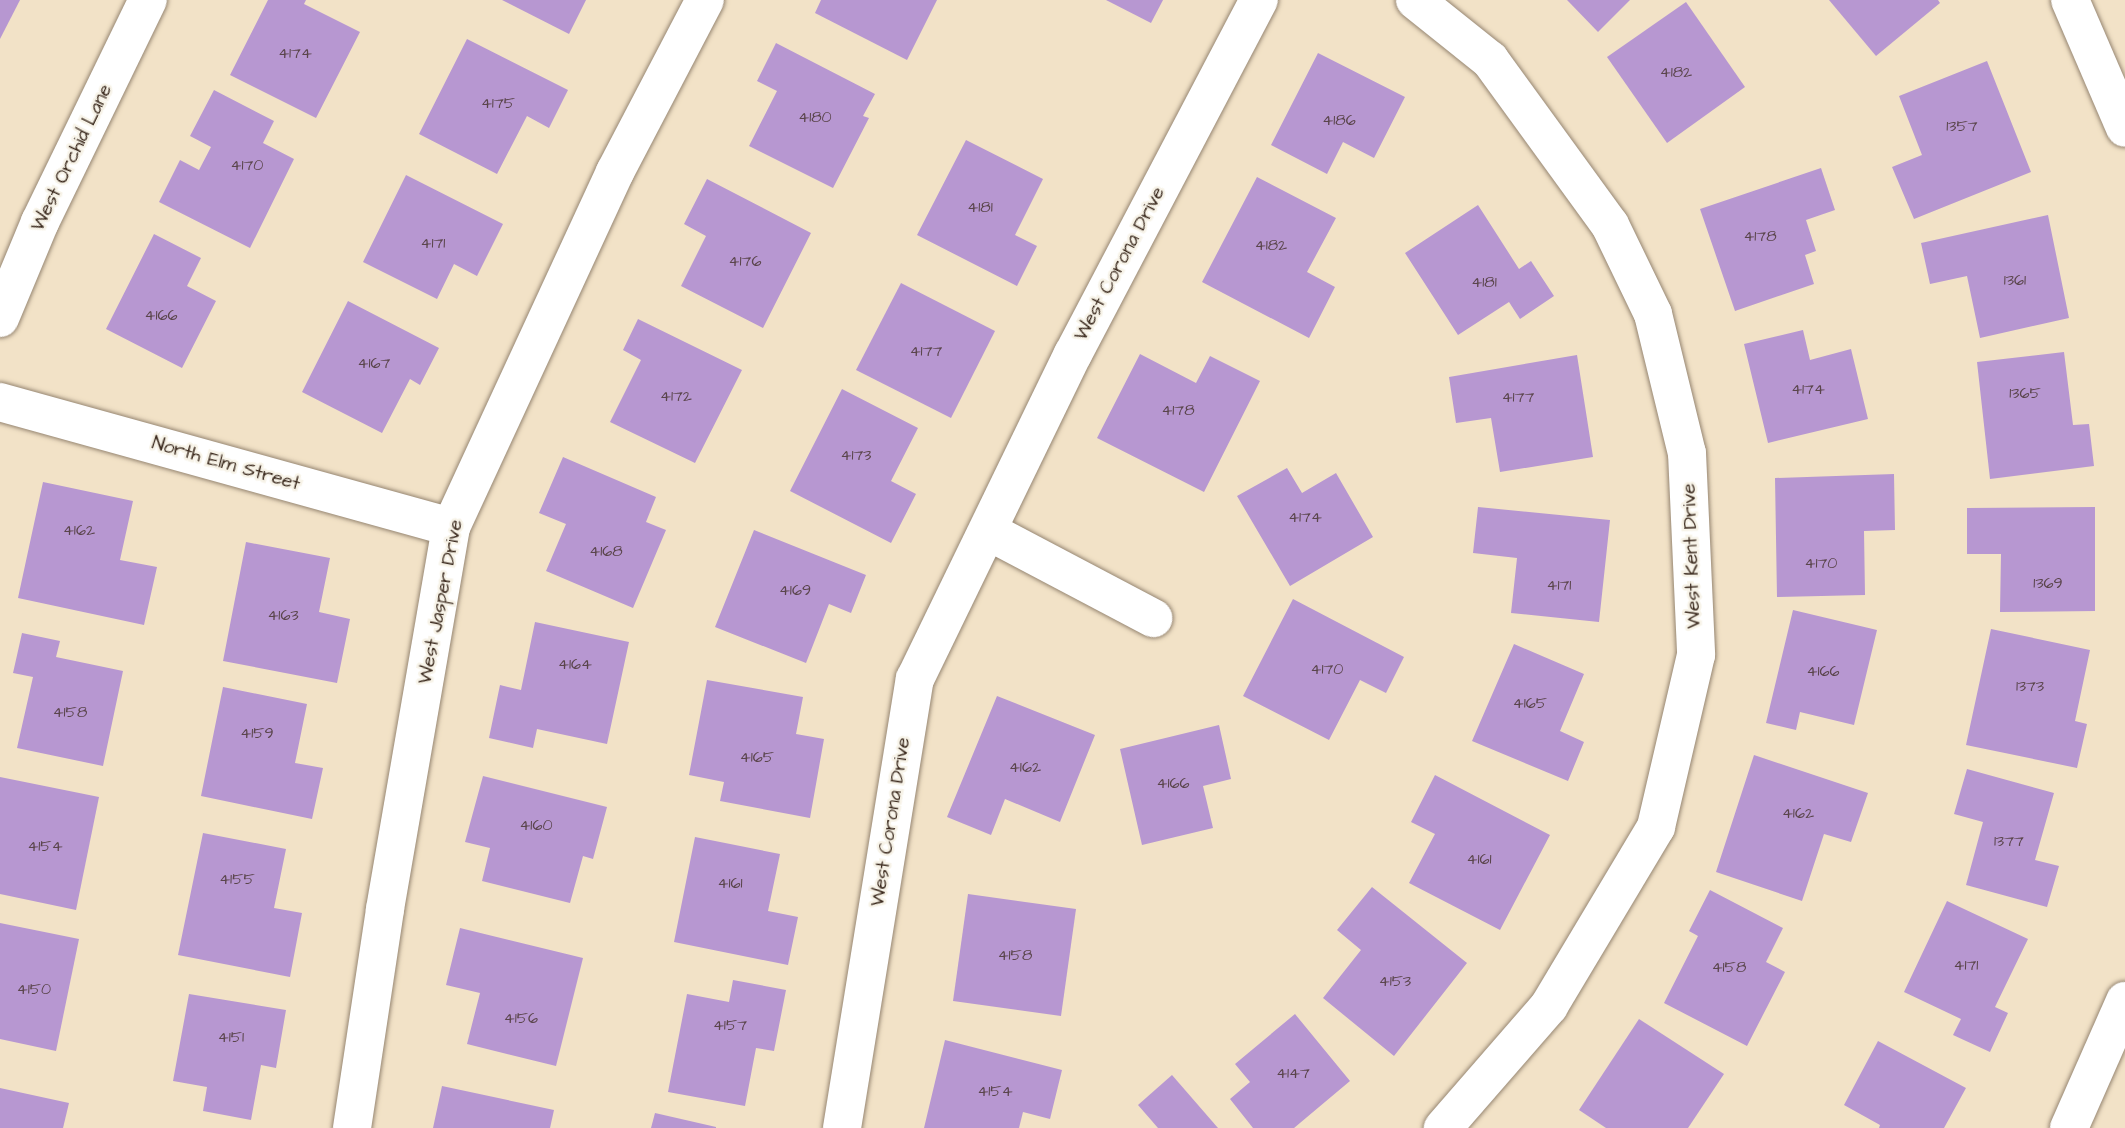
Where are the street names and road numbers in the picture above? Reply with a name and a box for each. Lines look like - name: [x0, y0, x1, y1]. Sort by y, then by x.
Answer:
- street label: West Orchid Lane: [27, 81, 117, 235]
- street label: West Corona Drive: [1070, 183, 1170, 345]
- street label: North Elm Street: [149, 432, 303, 496]
- street label: West Kent Drive: [1678, 483, 1706, 629]
- street label: West Jasper Drive: [414, 518, 468, 686]
- street label: West Corona Drive: [866, 736, 916, 908]

